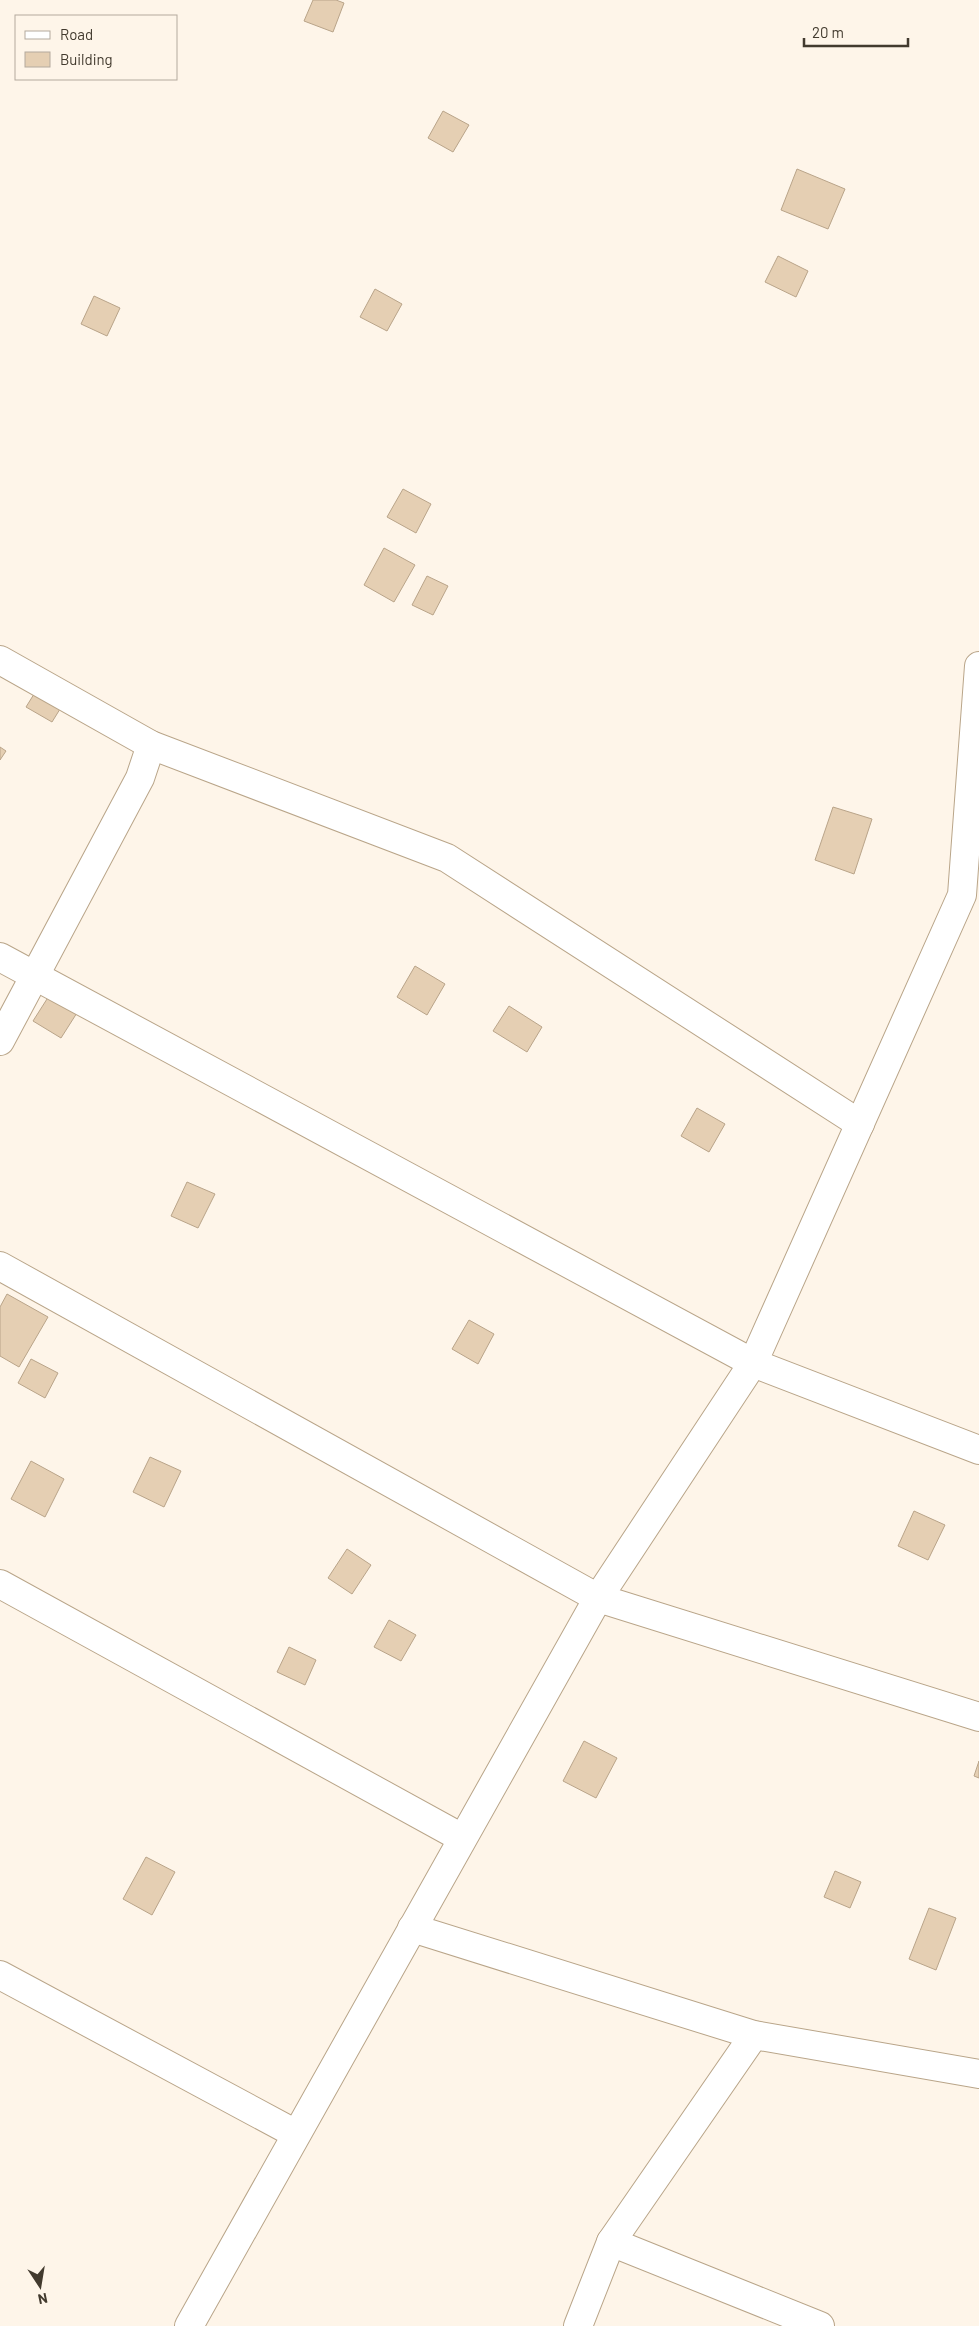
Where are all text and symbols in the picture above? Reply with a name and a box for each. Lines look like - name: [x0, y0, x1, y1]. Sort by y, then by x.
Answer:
- legend: [15, 15, 178, 80]
- scale bar: [804, 15, 908, 47]
- text: 20 m: [812, 23, 844, 41]
- text: Road: [60, 25, 93, 43]
- text: Building: [60, 50, 113, 68]
- north arrow: [15, 2261, 65, 2311]
- text: N: [36, 2290, 49, 2308]

